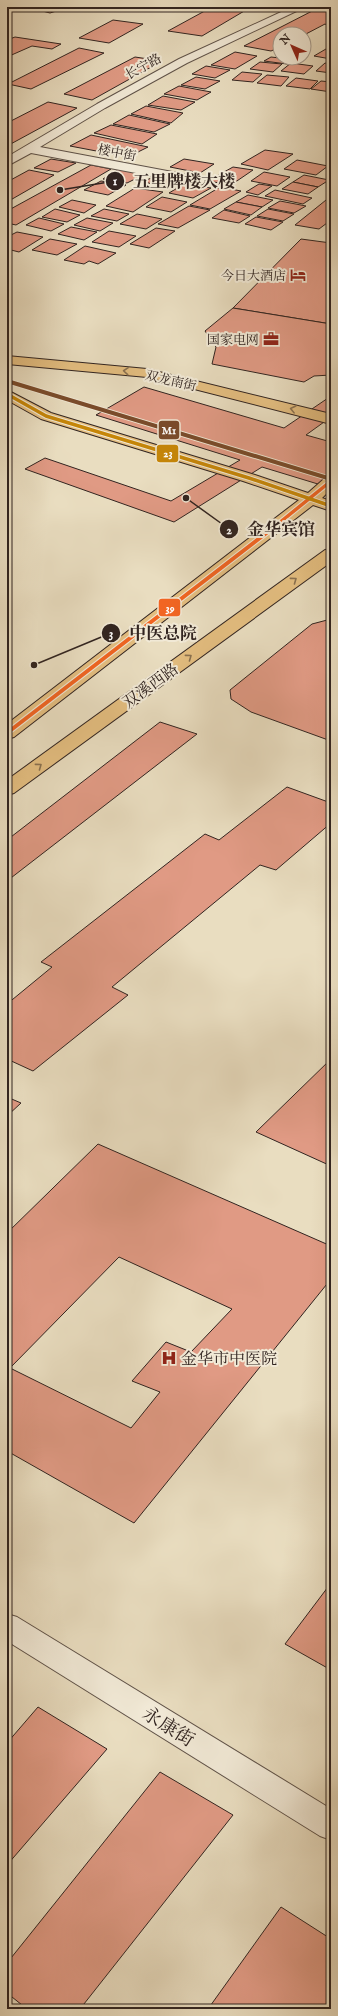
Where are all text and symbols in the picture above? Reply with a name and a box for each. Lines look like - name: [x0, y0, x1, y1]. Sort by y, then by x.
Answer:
- north arrow: [272, 26, 312, 66]
- text: N: [277, 31, 294, 49]
- street label: 长宁路: [123, 50, 165, 84]
- street label: 楼中街: [96, 141, 137, 166]
- callout: 五里牌楼大楼: [105, 166, 243, 195]
- text: 五里牌楼大楼: [133, 172, 235, 193]
- text: 1: [113, 174, 118, 189]
- hotel icon: 今日大酒店: [289, 266, 307, 284]
- place label: 今日大酒店: [221, 268, 286, 285]
- office icon: 国家电网: [262, 330, 280, 348]
- place label: 国家电网: [207, 332, 259, 349]
- one-way arrow: [123, 367, 129, 376]
- street label: 双龙南街: [143, 367, 198, 396]
- one-way arrow: [290, 406, 296, 414]
- line badge: M1: [158, 420, 180, 440]
- text: M1: [162, 424, 176, 438]
- line badge: 23: [156, 444, 179, 463]
- text: 23: [163, 447, 173, 461]
- callout: 金华宾馆: [219, 515, 323, 544]
- text: 金华宾馆: [247, 520, 315, 541]
- text: 2: [226, 523, 232, 538]
- one-way arrow: [290, 578, 297, 585]
- line badge: 39: [158, 598, 181, 617]
- text: 39: [166, 602, 175, 616]
- callout: 中医总院: [101, 619, 205, 648]
- text: 中医总院: [129, 624, 197, 645]
- text: 3: [109, 626, 113, 641]
- one-way arrow: [185, 655, 192, 662]
- street label: 双溪西路: [119, 660, 183, 714]
- one-way arrow: [34, 764, 41, 771]
- hospital icon: 金华市中医院: [160, 1349, 178, 1367]
- place label: 金华市中医院: [181, 1350, 277, 1370]
- street label: 永康街: [137, 1702, 198, 1753]

